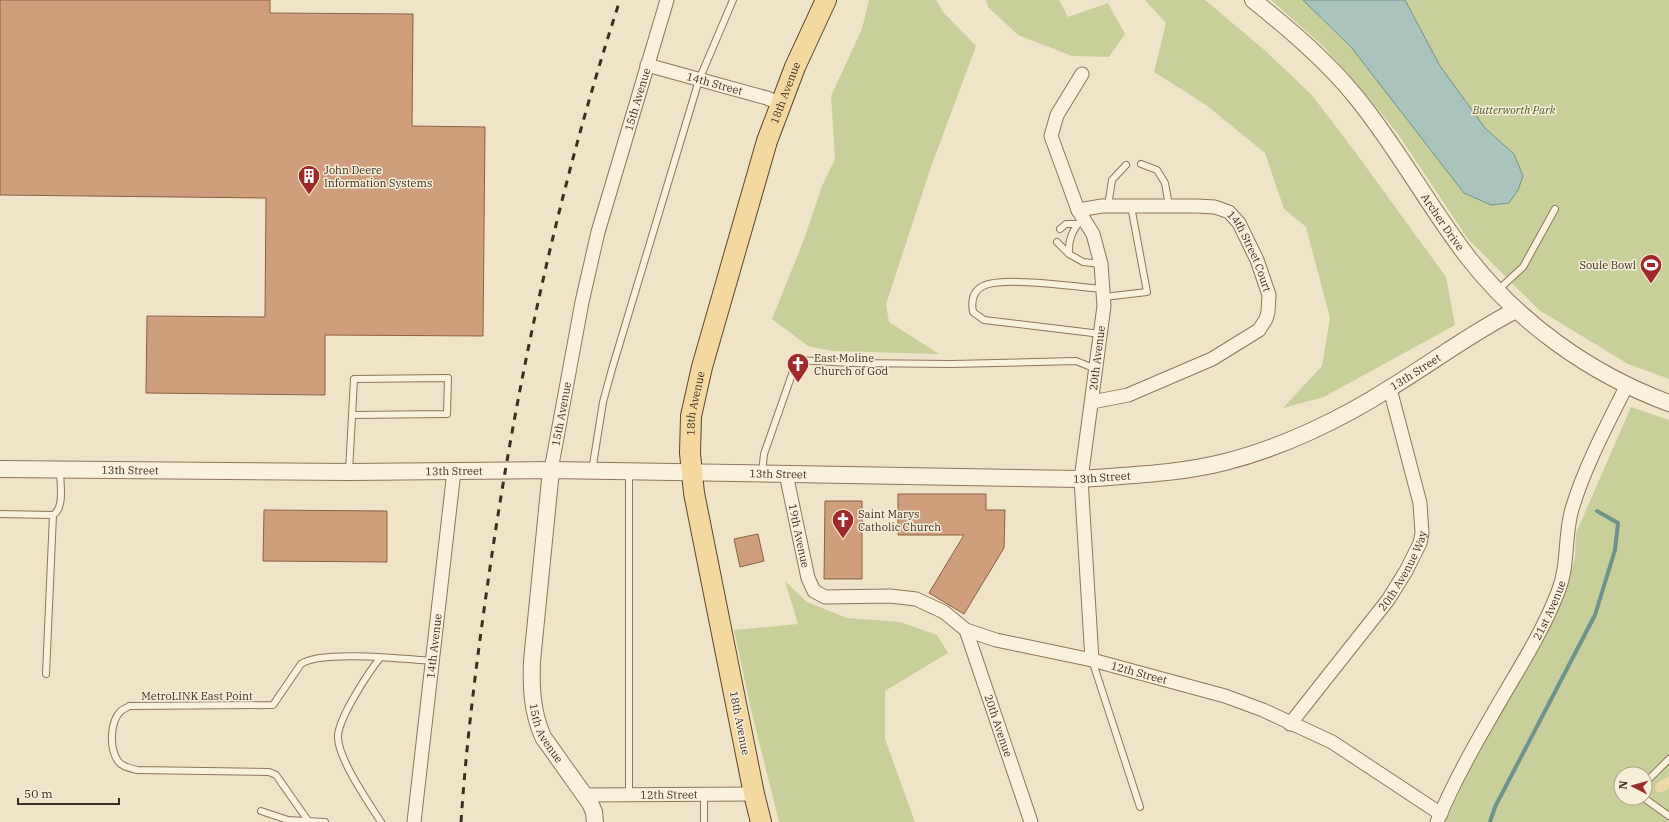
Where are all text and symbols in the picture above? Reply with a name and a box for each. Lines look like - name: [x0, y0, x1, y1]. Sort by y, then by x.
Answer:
- street label: 18th Avenue: [767, 59, 804, 126]
- street label: 15th Avenue: [621, 66, 653, 133]
- street label: 14th Street: [685, 69, 744, 98]
- park label: Butterworth Park: [1471, 103, 1556, 117]
- building icon: John Deere Information Systems: [296, 163, 322, 196]
- place label: John Deere Information Systems: [324, 163, 432, 190]
- street label: Archer Drive: [1418, 191, 1467, 253]
- street label: 14th Street Court: [1224, 208, 1274, 294]
- sports icon: Soule Bowl: [1638, 252, 1664, 285]
- place label: Soule Bowl: [1579, 258, 1636, 272]
- street label: 20th Avenue: [1086, 325, 1108, 391]
- street label: 13th Street: [1388, 350, 1444, 393]
- church icon: East Moline Church of God: [785, 351, 811, 384]
- place label: East Moline Church of God: [814, 351, 888, 378]
- street label: 18th Avenue: [683, 370, 708, 436]
- street label: 15th Avenue: [549, 381, 574, 447]
- street label: 13th Street: [101, 463, 159, 477]
- street label: 13th Street: [425, 464, 483, 478]
- street label: 13th Street: [749, 466, 807, 481]
- street label: 13th Street: [1073, 468, 1131, 486]
- street label: 19th Avenue: [785, 502, 813, 569]
- church icon: Saint Marys Catholic Church: [830, 507, 856, 540]
- place label: Saint Marys Catholic Church: [858, 507, 941, 534]
- street label: 20th Avenue Way: [1375, 529, 1429, 614]
- street label: 21st Avenue: [1530, 579, 1568, 642]
- street label: 14th Avenue: [423, 613, 445, 679]
- street label: 12th Street: [1109, 658, 1169, 687]
- street label: MetroLINK East Point: [141, 689, 253, 703]
- street label: 18th Avenue: [727, 690, 753, 756]
- street label: 20th Avenue: [981, 693, 1016, 759]
- street label: 15th Avenue: [527, 702, 566, 766]
- north arrow: [1613, 766, 1653, 806]
- scale bar: [18, 780, 119, 806]
- text: N: [1616, 780, 1631, 790]
- text: 50 m: [24, 786, 53, 801]
- street label: 12th Street: [640, 787, 698, 802]

